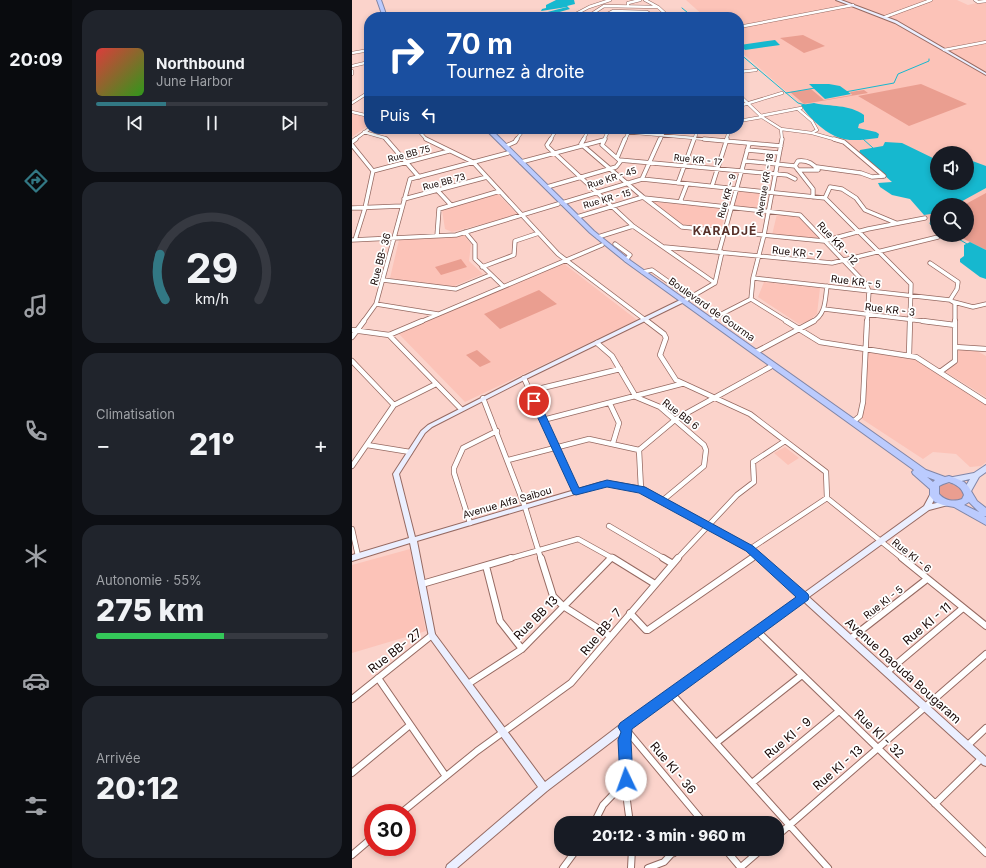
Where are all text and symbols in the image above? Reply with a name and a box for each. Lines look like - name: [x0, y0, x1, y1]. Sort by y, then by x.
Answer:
- text: 70 m: [446, 27, 513, 61]
- icon: right: [380, 28, 432, 80]
- text: 20:09: [9, 49, 63, 70]
- text: Northbound: [156, 54, 245, 73]
- text: Tournez à droite: [446, 61, 585, 82]
- text: June Harbor: [156, 73, 233, 89]
- icon: left: [418, 104, 440, 126]
- text: Puis: [380, 106, 410, 125]
- icon: previous: [124, 112, 146, 134]
- icon: pause: [201, 112, 223, 134]
- icon: next: [278, 112, 300, 134]
- street label: Rue BB 75: [386, 143, 431, 164]
- map controls: [930, 146, 974, 242]
- button: sound: [930, 146, 974, 190]
- street label: Rue KR - 17: [673, 151, 723, 168]
- street label: Avenue KR - 18: [753, 152, 776, 218]
- street label: Rue KR - 45: [586, 164, 638, 191]
- icon: directions: [22, 167, 50, 195]
- street label: Rue BB 73: [421, 170, 467, 192]
- street label: Rue KR - 9: [715, 172, 738, 219]
- street label: Rue KR - 15: [582, 186, 632, 211]
- button: search: [930, 198, 974, 242]
- street label: Rue KR - 12: [815, 219, 861, 267]
- district label: KARADJÉ: [693, 223, 757, 238]
- street label: Rue BB- 36: [367, 231, 393, 287]
- text: 29: [185, 243, 239, 293]
- street label: Rue KR - 7: [771, 243, 823, 261]
- street label: Rue KR - 5: [830, 272, 882, 290]
- street label: Boulevard de Gourma: [667, 275, 757, 343]
- text: km/h: [195, 290, 229, 307]
- icon: music: [22, 292, 50, 320]
- street label: Rue KR - 3: [864, 300, 916, 318]
- pin: [517, 384, 551, 418]
- icon: arrive: [523, 390, 545, 412]
- street label: Rue BB 6: [660, 396, 702, 432]
- text: Climatisation: [96, 406, 175, 422]
- icon: phone: [22, 417, 50, 445]
- text: 21°: [189, 426, 235, 462]
- text: −: [96, 432, 111, 458]
- text: +: [313, 432, 328, 458]
- street label: Avenue Alfa Saibou: [461, 484, 553, 520]
- street label: Rue KI - 6: [890, 536, 934, 574]
- icon: climate: [22, 542, 50, 570]
- text: Autonomie · 55%: [96, 572, 202, 588]
- street label: Rue KI - 5: [861, 583, 905, 621]
- text: 275 km: [96, 592, 204, 628]
- street label: Rue BB 13: [510, 592, 561, 643]
- street label: Rue KI - 11: [899, 599, 954, 648]
- street label: Rue BB- 7: [577, 605, 625, 658]
- street label: Avenue Daouda Bougaram: [842, 615, 964, 727]
- street label: Rue BB- 27: [365, 625, 425, 676]
- icon: car: [22, 667, 50, 695]
- street label: Rue KI - 32: [851, 706, 907, 761]
- street label: Rue KI - 9: [761, 714, 814, 761]
- street label: Rue KI - 36: [647, 738, 700, 797]
- street label: Rue KI - 13: [810, 742, 866, 793]
- text: Arrivée: [96, 750, 141, 766]
- position arrow: [605, 759, 647, 801]
- text: 20:12: [96, 770, 179, 806]
- icon: filters: [22, 792, 50, 820]
- speed limit sign: 30: [364, 804, 416, 856]
- text: 20:12 · 3 min · 960 m: [592, 826, 746, 845]

